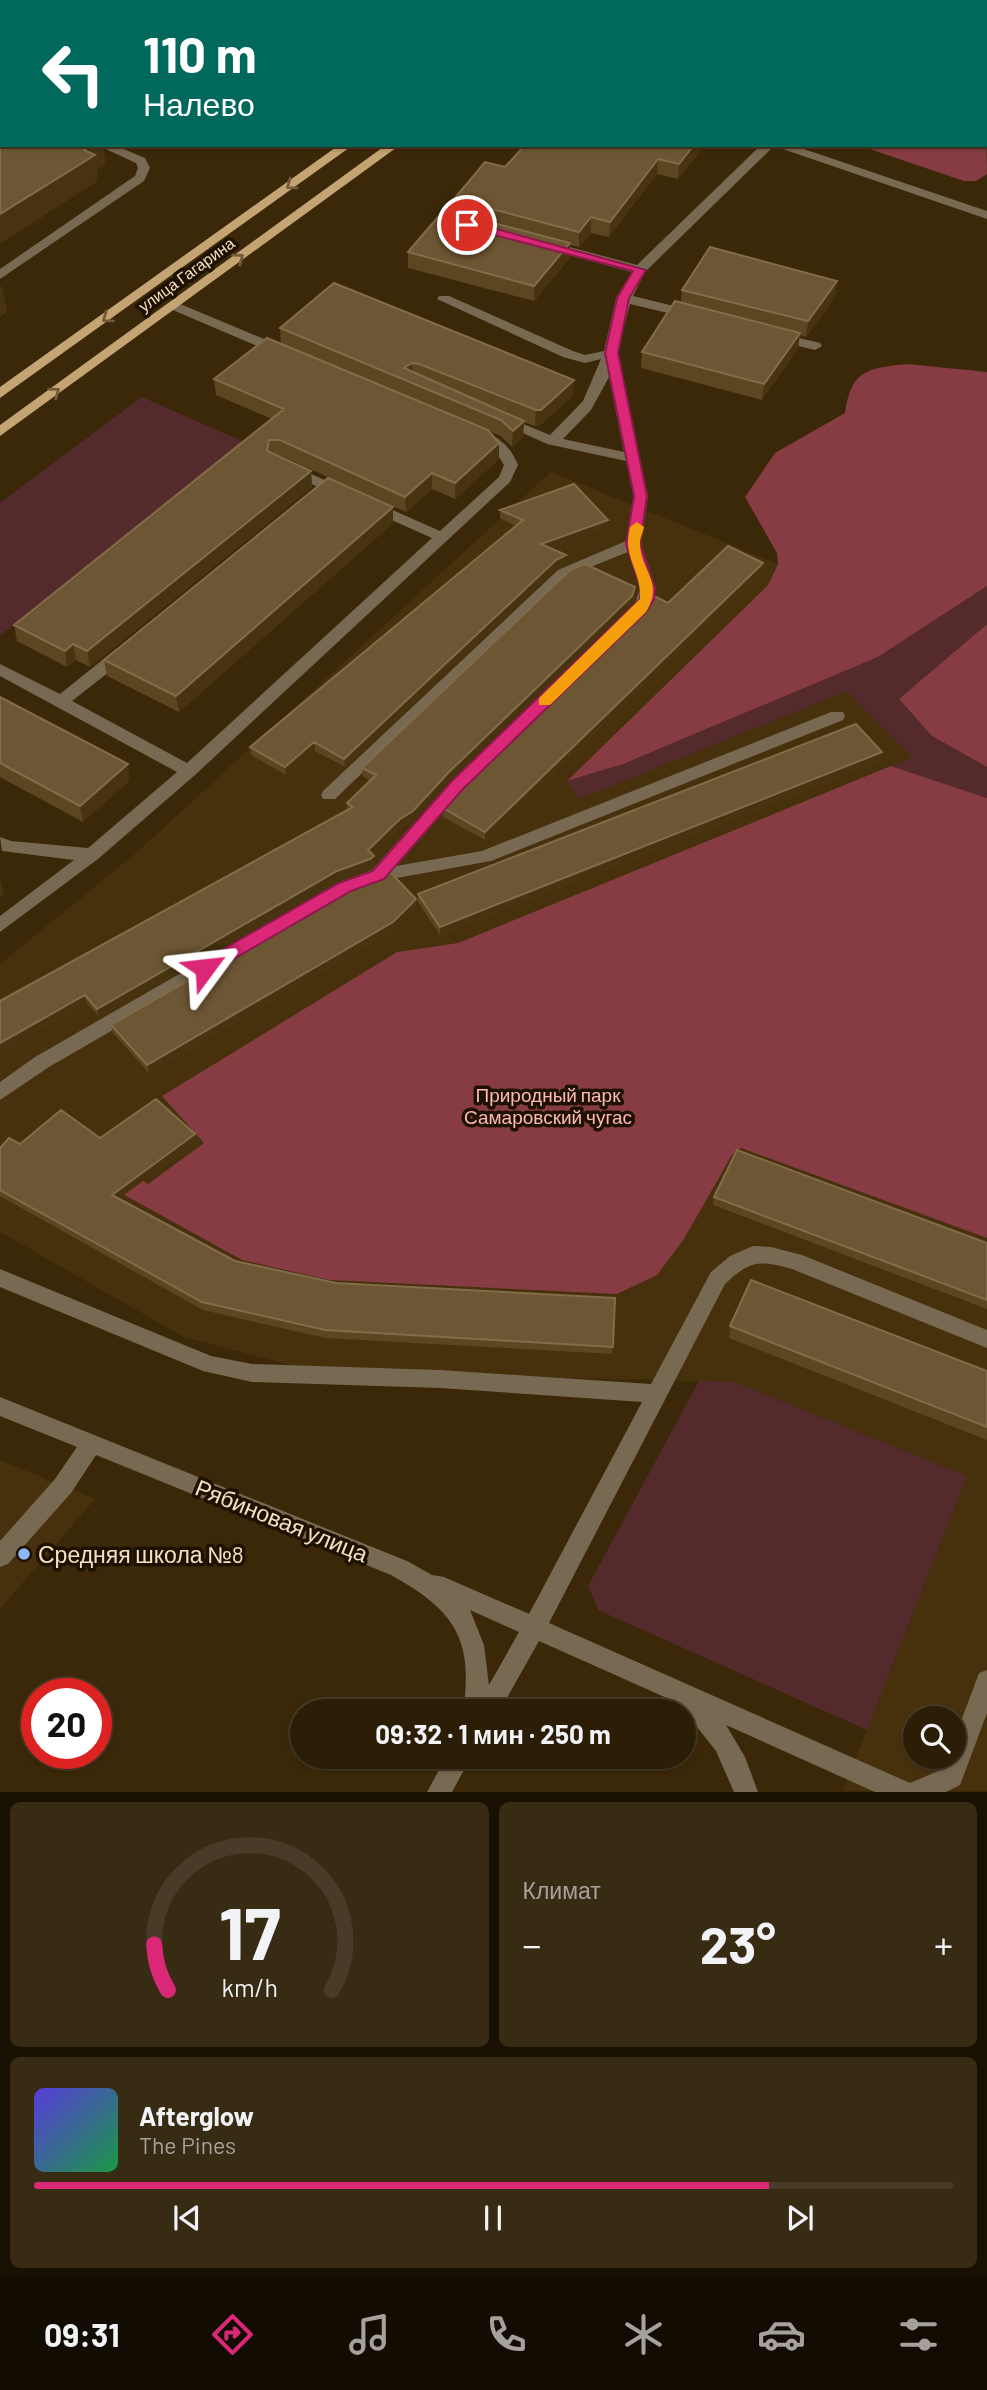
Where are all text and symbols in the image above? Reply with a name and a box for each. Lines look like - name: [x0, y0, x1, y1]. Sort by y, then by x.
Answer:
- text: 110 m: [143, 24, 257, 83]
- icon: left: [28, 28, 119, 119]
- text: Налево: [143, 84, 255, 122]
- one-way arrow: [286, 177, 299, 189]
- pin: [437, 195, 497, 255]
- icon: arrive: [448, 206, 486, 244]
- street label: улица Гагарина: [134, 233, 238, 315]
- one-way arrow: [231, 254, 244, 266]
- one-way arrow: [102, 310, 115, 322]
- one-way arrow: [47, 387, 60, 400]
- position arrow: [168, 931, 242, 1005]
- park label: Природный парк Самаровский чугас: [464, 1083, 632, 1128]
- street label: Рябиновая улица: [192, 1473, 373, 1567]
- place label: Средняя школа №8: [38, 1540, 244, 1568]
- marker: Средняя школа №8: [16, 1546, 32, 1562]
- speed limit sign: 20: [21, 1678, 112, 1769]
- map controls: [903, 1706, 966, 1769]
- button: search: [903, 1706, 966, 1769]
- text: 09:32 · 1 мин · 250 m: [375, 1718, 611, 1749]
- text: Климат: [523, 1876, 601, 1904]
- text: 17: [218, 1888, 280, 1976]
- text: 23°: [700, 1912, 776, 1974]
- text: −: [523, 1921, 542, 1967]
- text: +: [934, 1921, 953, 1967]
- text: km/h: [221, 1972, 278, 2002]
- text: Afterglow: [139, 2100, 254, 2131]
- text: The Pines: [139, 2131, 236, 2159]
- icon: previous: [168, 2199, 206, 2237]
- icon: pause: [474, 2199, 512, 2237]
- icon: next: [781, 2199, 819, 2237]
- icon: directions: [208, 2310, 257, 2359]
- icon: music: [345, 2310, 394, 2359]
- icon: phone: [482, 2310, 531, 2359]
- icon: climate: [619, 2310, 668, 2359]
- icon: car: [757, 2310, 806, 2359]
- icon: filters: [894, 2310, 943, 2359]
- text: 09:31: [44, 2315, 120, 2353]

